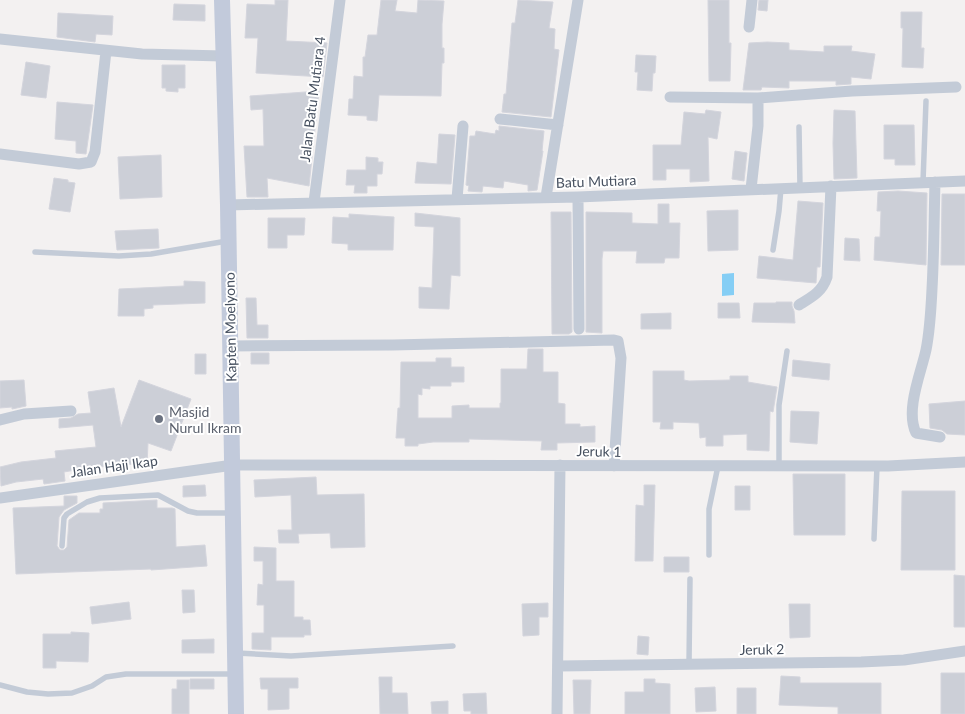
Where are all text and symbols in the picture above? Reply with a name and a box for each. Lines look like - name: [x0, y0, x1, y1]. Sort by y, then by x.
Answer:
- street label: Jalan Batu Mutiara 4: [296, 35, 328, 163]
- street label: Batu Mutiara: [556, 171, 637, 191]
- street label: Kapten Moelyono: [221, 272, 239, 382]
- place label: Masjid Nurul Ikram: [169, 403, 242, 436]
- marker: Masjid Nurul Ikram: [153, 413, 165, 425]
- street label: Jeruk 1: [576, 442, 622, 460]
- street label: Jalan Haji Ikap: [69, 451, 159, 481]
- street label: Jeruk 2: [739, 640, 785, 658]

